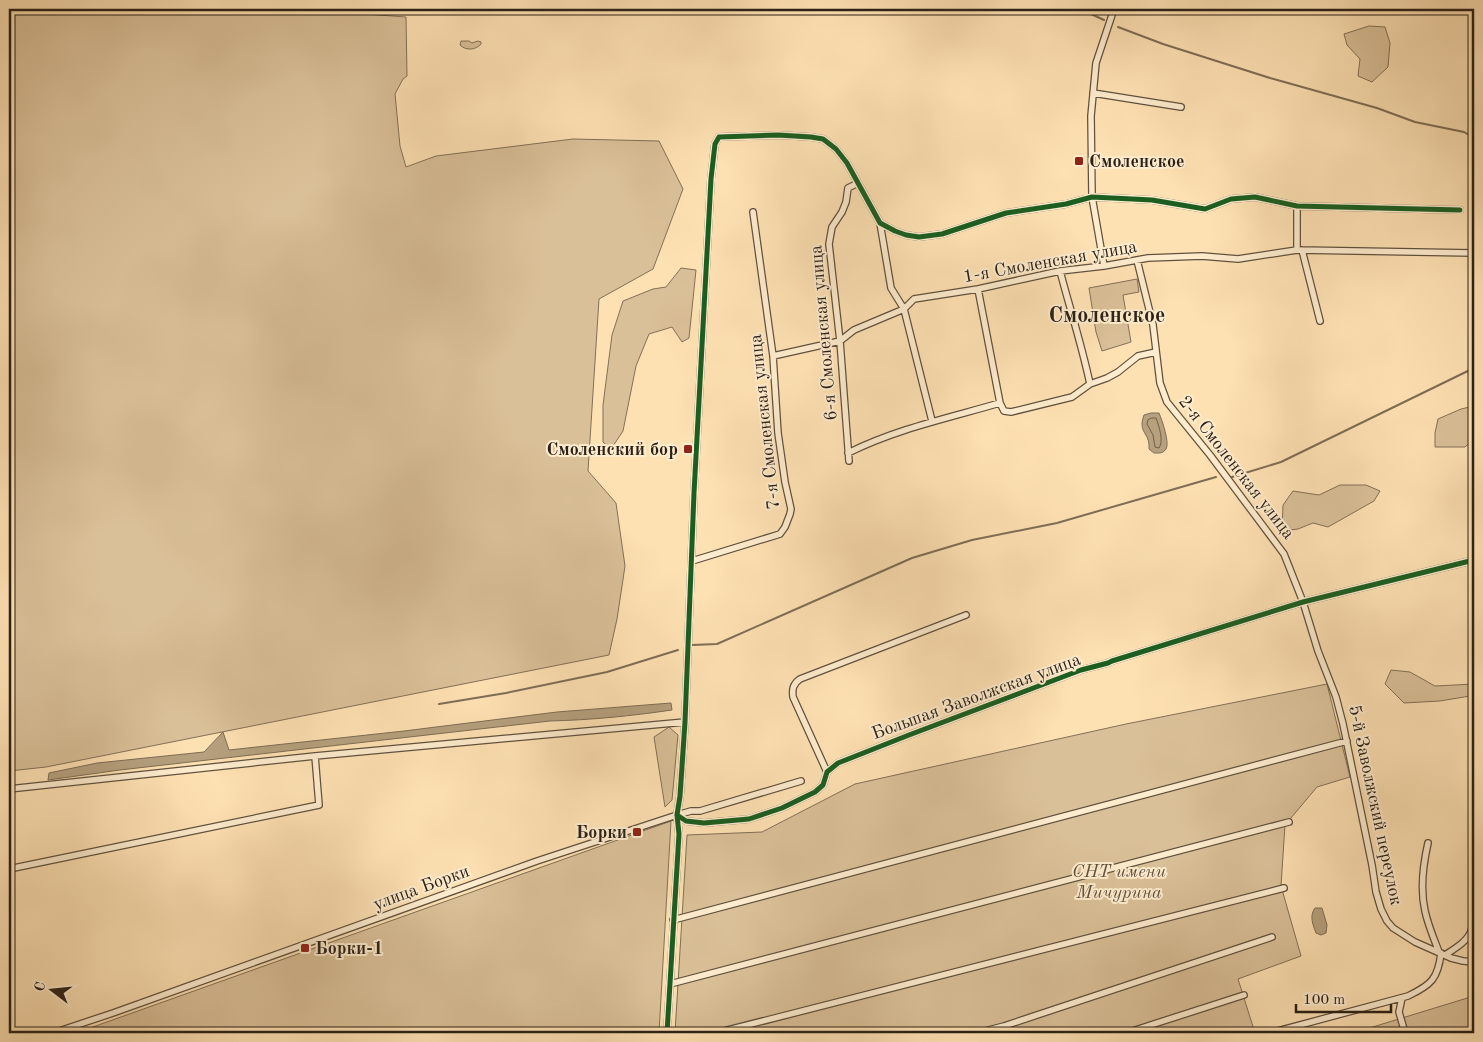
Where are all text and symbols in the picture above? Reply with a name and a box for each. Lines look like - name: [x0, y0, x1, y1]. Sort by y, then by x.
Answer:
- place label: Смоленское: [1089, 153, 1185, 171]
- marker: Смоленское: [1073, 155, 1085, 167]
- street label: 1-я Смоленская улица: [962, 238, 1139, 286]
- street label: 6-я Смоленская улица: [807, 244, 841, 422]
- district label: Смоленское: [1049, 305, 1165, 327]
- street label: 7-я Смоленская улица: [747, 333, 783, 511]
- street label: 2-я Смоленская улица: [1175, 393, 1298, 543]
- place label: Смоленский бор: [546, 441, 678, 459]
- marker: Смоленский бор: [682, 443, 694, 455]
- street label: Большая Заволжская улица: [869, 651, 1083, 743]
- street label: 5-й Заволжский переулок: [1345, 704, 1405, 907]
- place label: Борки: [576, 824, 627, 842]
- marker: Борки: [631, 826, 643, 838]
- street label: улица Борки: [371, 862, 472, 914]
- park label: СНТ имени Мичурина: [1072, 863, 1166, 902]
- place label: Борки-1: [315, 940, 383, 958]
- marker: Борки-1: [299, 942, 311, 954]
- north arrow: [28, 964, 78, 1014]
- text: С: [32, 980, 48, 993]
- scale bar: [1296, 982, 1390, 1014]
- text: 100 m: [1303, 993, 1345, 1008]

